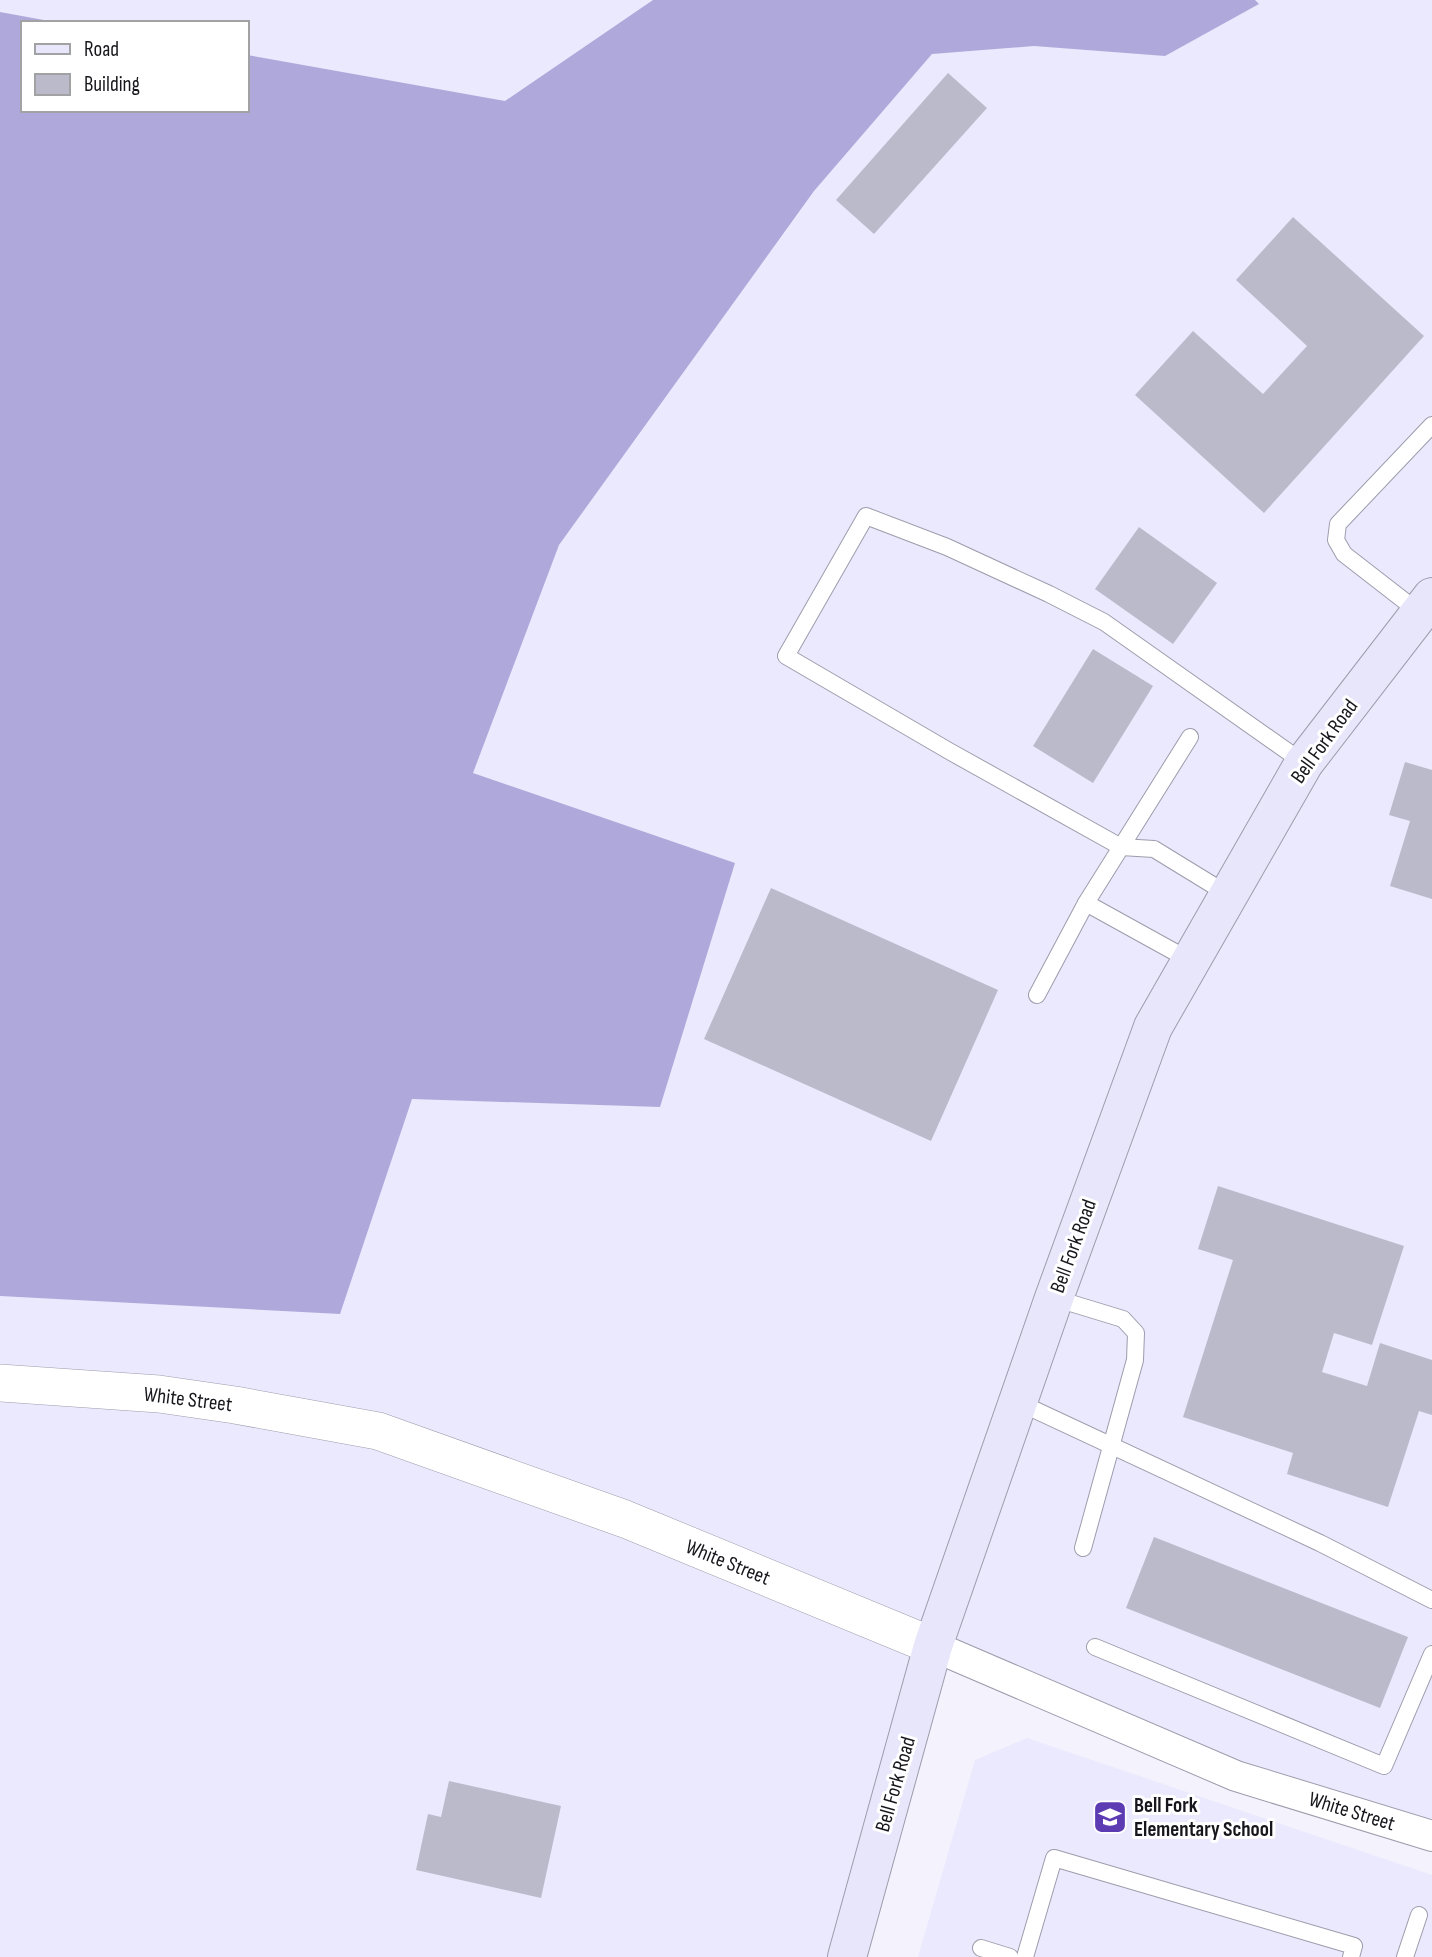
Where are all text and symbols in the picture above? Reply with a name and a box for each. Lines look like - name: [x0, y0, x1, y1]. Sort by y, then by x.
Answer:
- legend: [21, 21, 248, 112]
- text: Road: [84, 37, 119, 62]
- text: Building: [84, 72, 140, 97]
- street label: Bell Fork Road: [1286, 694, 1363, 788]
- street label: Bell Fork Road: [1045, 1196, 1102, 1296]
- street label: White Street: [142, 1382, 234, 1417]
- street label: White Street: [682, 1534, 774, 1591]
- street label: Bell Fork Road: [870, 1734, 921, 1835]
- street label: White Street: [1306, 1787, 1398, 1836]
- place label: Bell Fork Elementary School: [1134, 1793, 1273, 1842]
- school or university icon: Bell Fork Elementary School: [1091, 1798, 1129, 1836]

